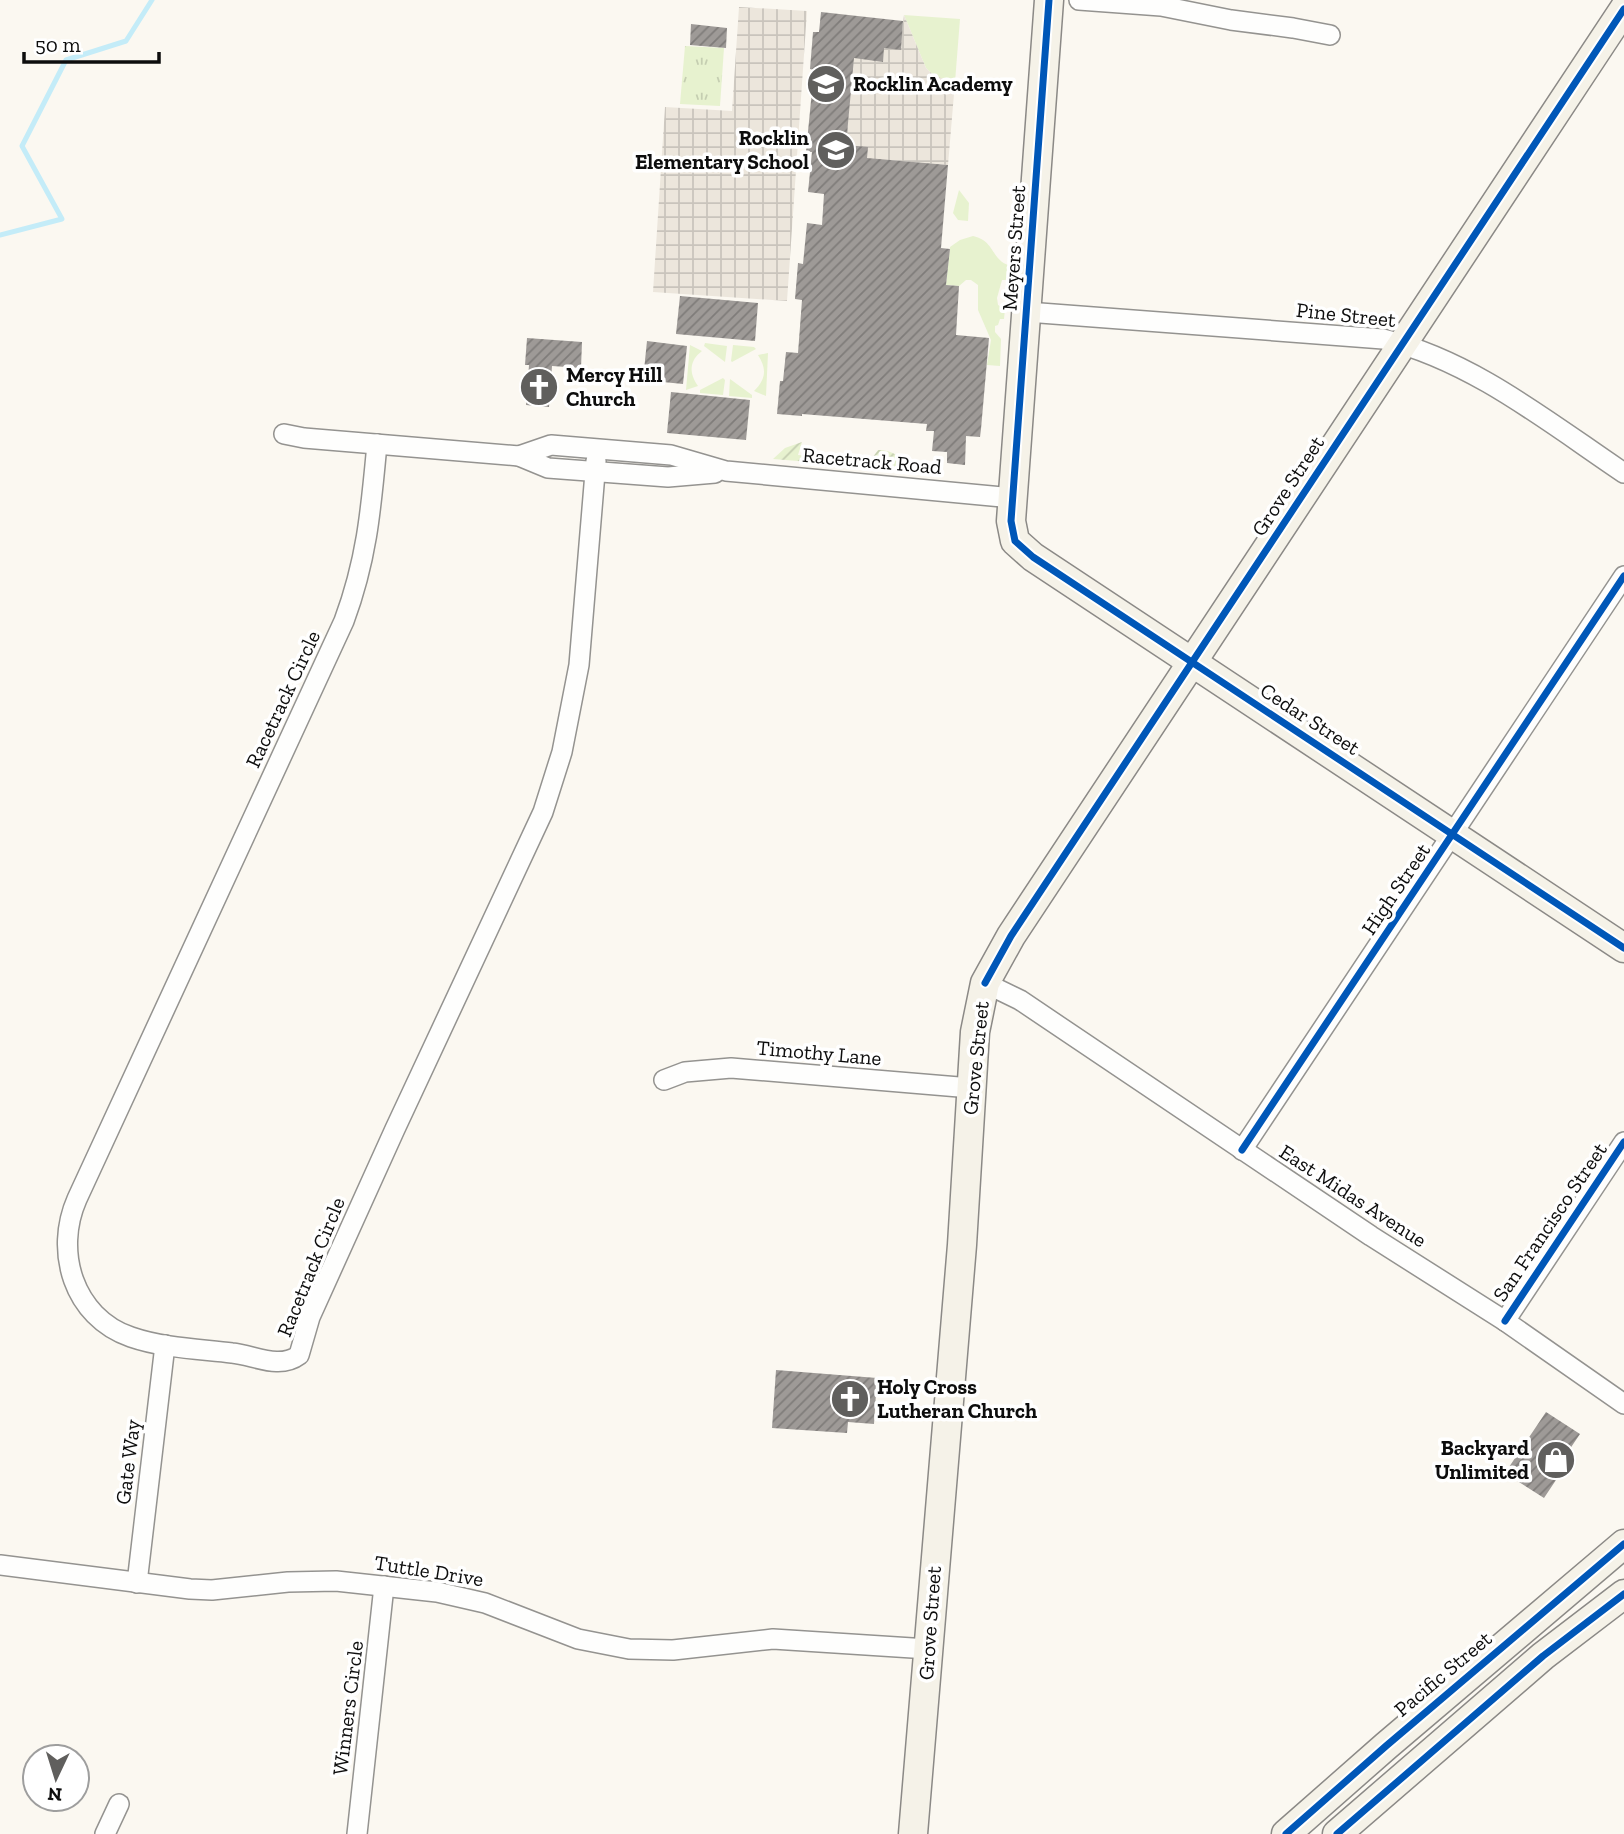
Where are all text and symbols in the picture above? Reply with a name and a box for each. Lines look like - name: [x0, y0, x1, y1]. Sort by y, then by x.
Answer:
- scale bar: [24, 21, 159, 65]
- text: 50 m: [35, 32, 81, 57]
- school or university icon: Rocklin Academy: [805, 63, 847, 105]
- place label: Rocklin Academy: [853, 71, 1013, 96]
- place label: Rocklin Elementary School: [635, 125, 810, 174]
- school or university icon: Rocklin Elementary School: [815, 129, 857, 171]
- street label: Meyers Street: [997, 184, 1030, 312]
- street label: Pine Street: [1295, 297, 1397, 332]
- place label: Mercy Hill Church: [566, 362, 662, 411]
- church icon: Mercy Hill Church: [518, 366, 560, 408]
- street label: Grove Street: [1246, 431, 1329, 540]
- street label: Racetrack Road: [801, 442, 943, 479]
- street label: Racetrack Circle: [240, 626, 325, 771]
- street label: Cedar Street: [1256, 677, 1365, 760]
- street label: High Street: [1356, 838, 1435, 939]
- street label: Grove Street: [957, 1000, 994, 1116]
- street label: Timothy Lane: [756, 1035, 883, 1070]
- street label: San Francisco Street: [1487, 1137, 1612, 1306]
- street label: East Midas Avenue: [1275, 1139, 1432, 1252]
- street label: Racetrack Circle: [271, 1193, 350, 1340]
- place label: Holy Cross Lutheran Church: [877, 1374, 1037, 1423]
- church icon: Holy Cross Lutheran Church: [829, 1378, 871, 1420]
- street label: Gate Way: [110, 1418, 145, 1506]
- place label: Backyard Unlimited: [1435, 1435, 1529, 1484]
- shop icon: Backyard Unlimited: [1535, 1439, 1577, 1481]
- street label: Tuttle Drive: [373, 1550, 486, 1591]
- street label: Grove Street: [913, 1565, 946, 1681]
- street label: Pacific Street: [1389, 1626, 1497, 1722]
- street label: Winners Circle: [327, 1639, 368, 1777]
- north arrow: [21, 1743, 91, 1813]
- text: N: [47, 1782, 63, 1806]

